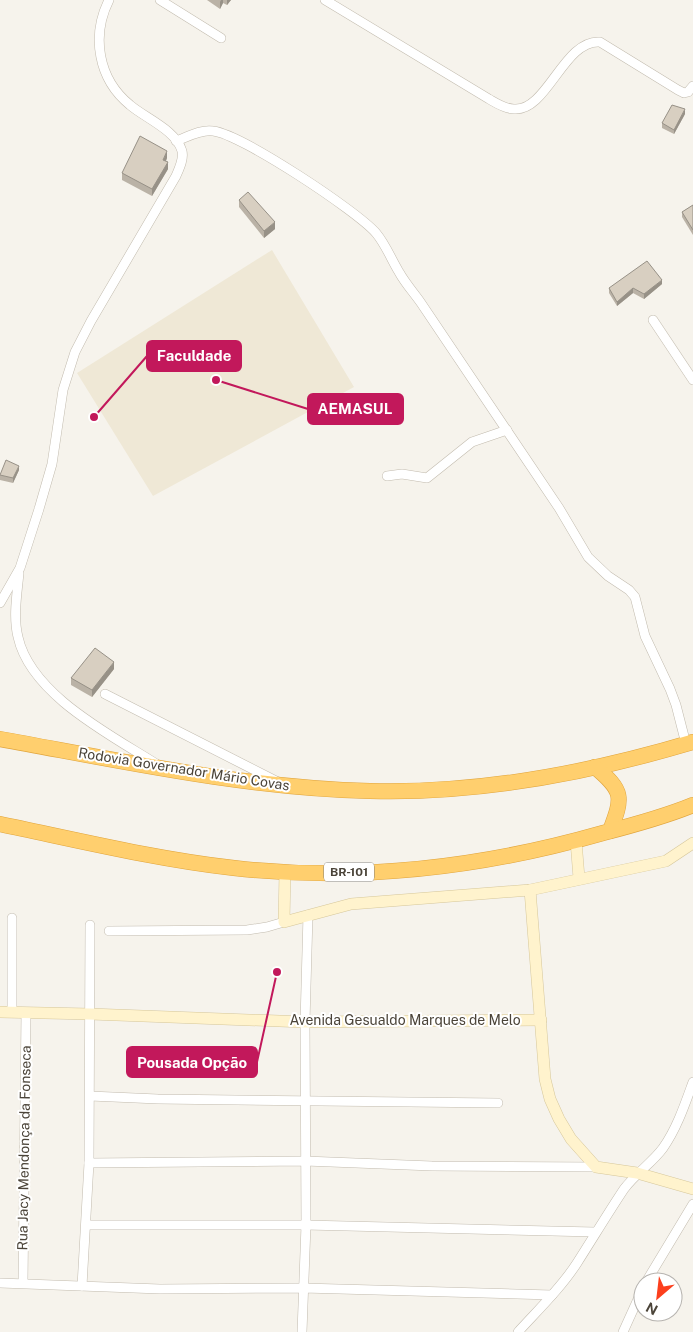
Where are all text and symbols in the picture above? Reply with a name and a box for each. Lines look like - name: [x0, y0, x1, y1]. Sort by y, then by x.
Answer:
- callout: Faculdade: [147, 341, 241, 371]
- text: Faculdade: [157, 347, 231, 364]
- callout: AEMASUL: [308, 394, 403, 424]
- text: AEMASUL: [318, 400, 393, 417]
- street label: Rodovia Governador Mário Covas: [77, 744, 291, 794]
- road number: BR-101: [324, 862, 374, 882]
- street label: Avenida Gesualdo Marques de Melo: [289, 1012, 521, 1028]
- street label: Rua Jacy Mendonça da Fonseca: [14, 1045, 34, 1251]
- callout: Pousada Opção: [127, 1047, 257, 1077]
- text: Pousada Opção: [137, 1054, 247, 1071]
- north arrow: [633, 1272, 683, 1322]
- text: N: [643, 1299, 660, 1318]

